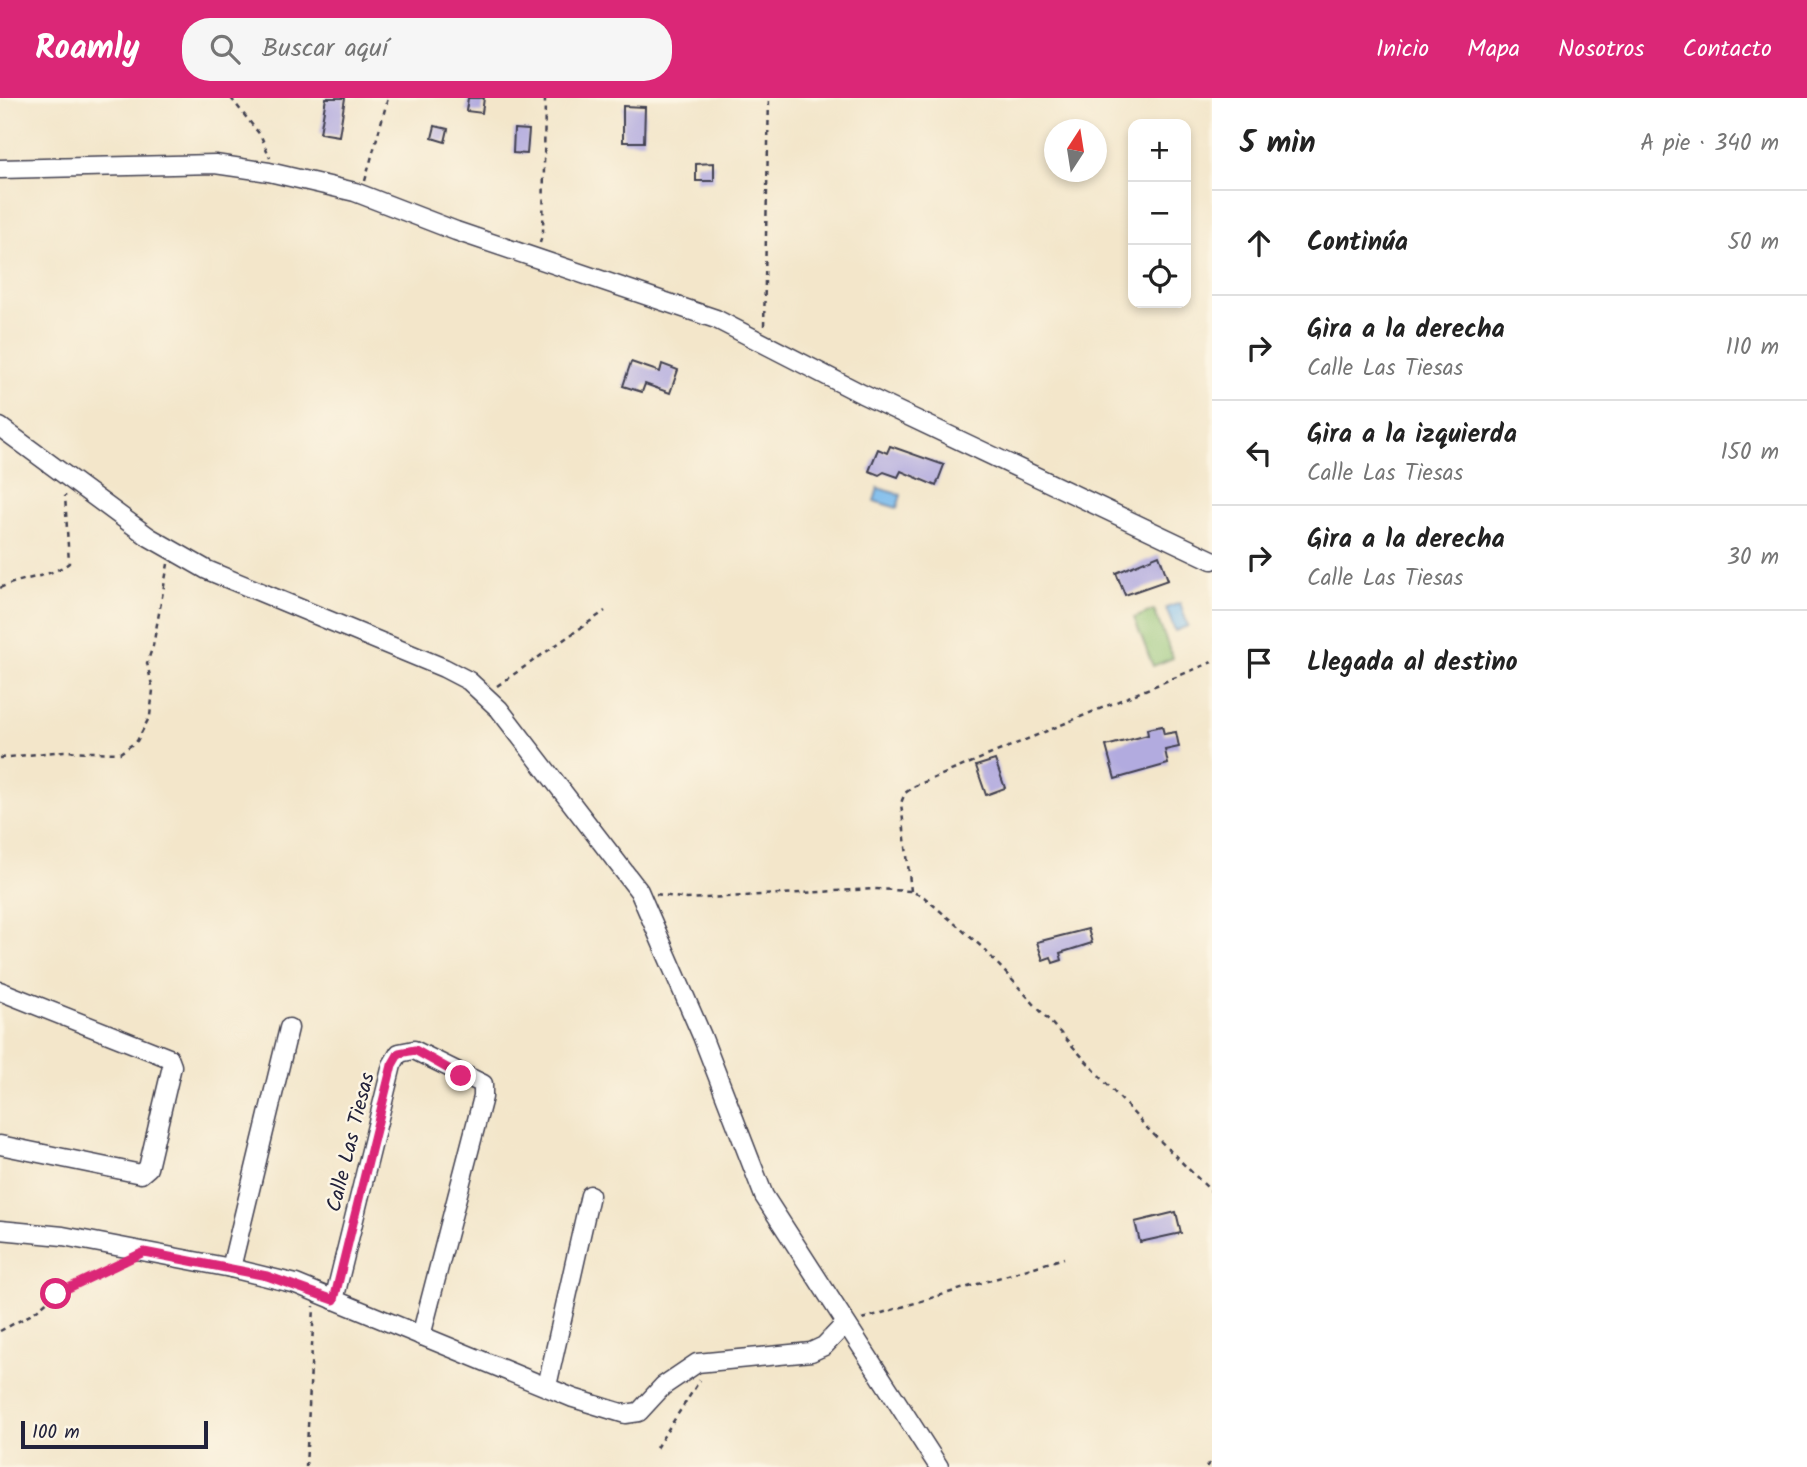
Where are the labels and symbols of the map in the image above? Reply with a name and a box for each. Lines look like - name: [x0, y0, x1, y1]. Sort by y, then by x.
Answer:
- north arrow: [1044, 119, 1107, 182]
- route end: [445, 1060, 476, 1091]
- street label: Calle Las Tiesas: [318, 1069, 385, 1216]
- route start: [40, 1278, 71, 1309]
- scale bar: [21, 1418, 208, 1450]

